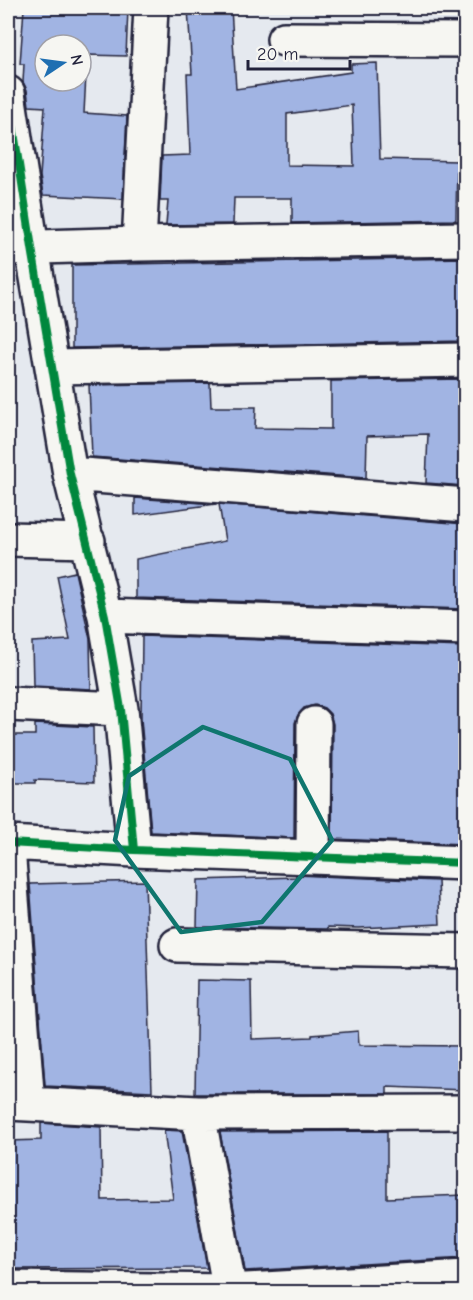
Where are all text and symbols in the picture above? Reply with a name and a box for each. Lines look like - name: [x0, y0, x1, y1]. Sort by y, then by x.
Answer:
- north arrow: [33, 33, 93, 93]
- scale bar: [248, 33, 350, 71]
- text: 20 m: [257, 44, 298, 65]
- text: N: [67, 53, 87, 67]

